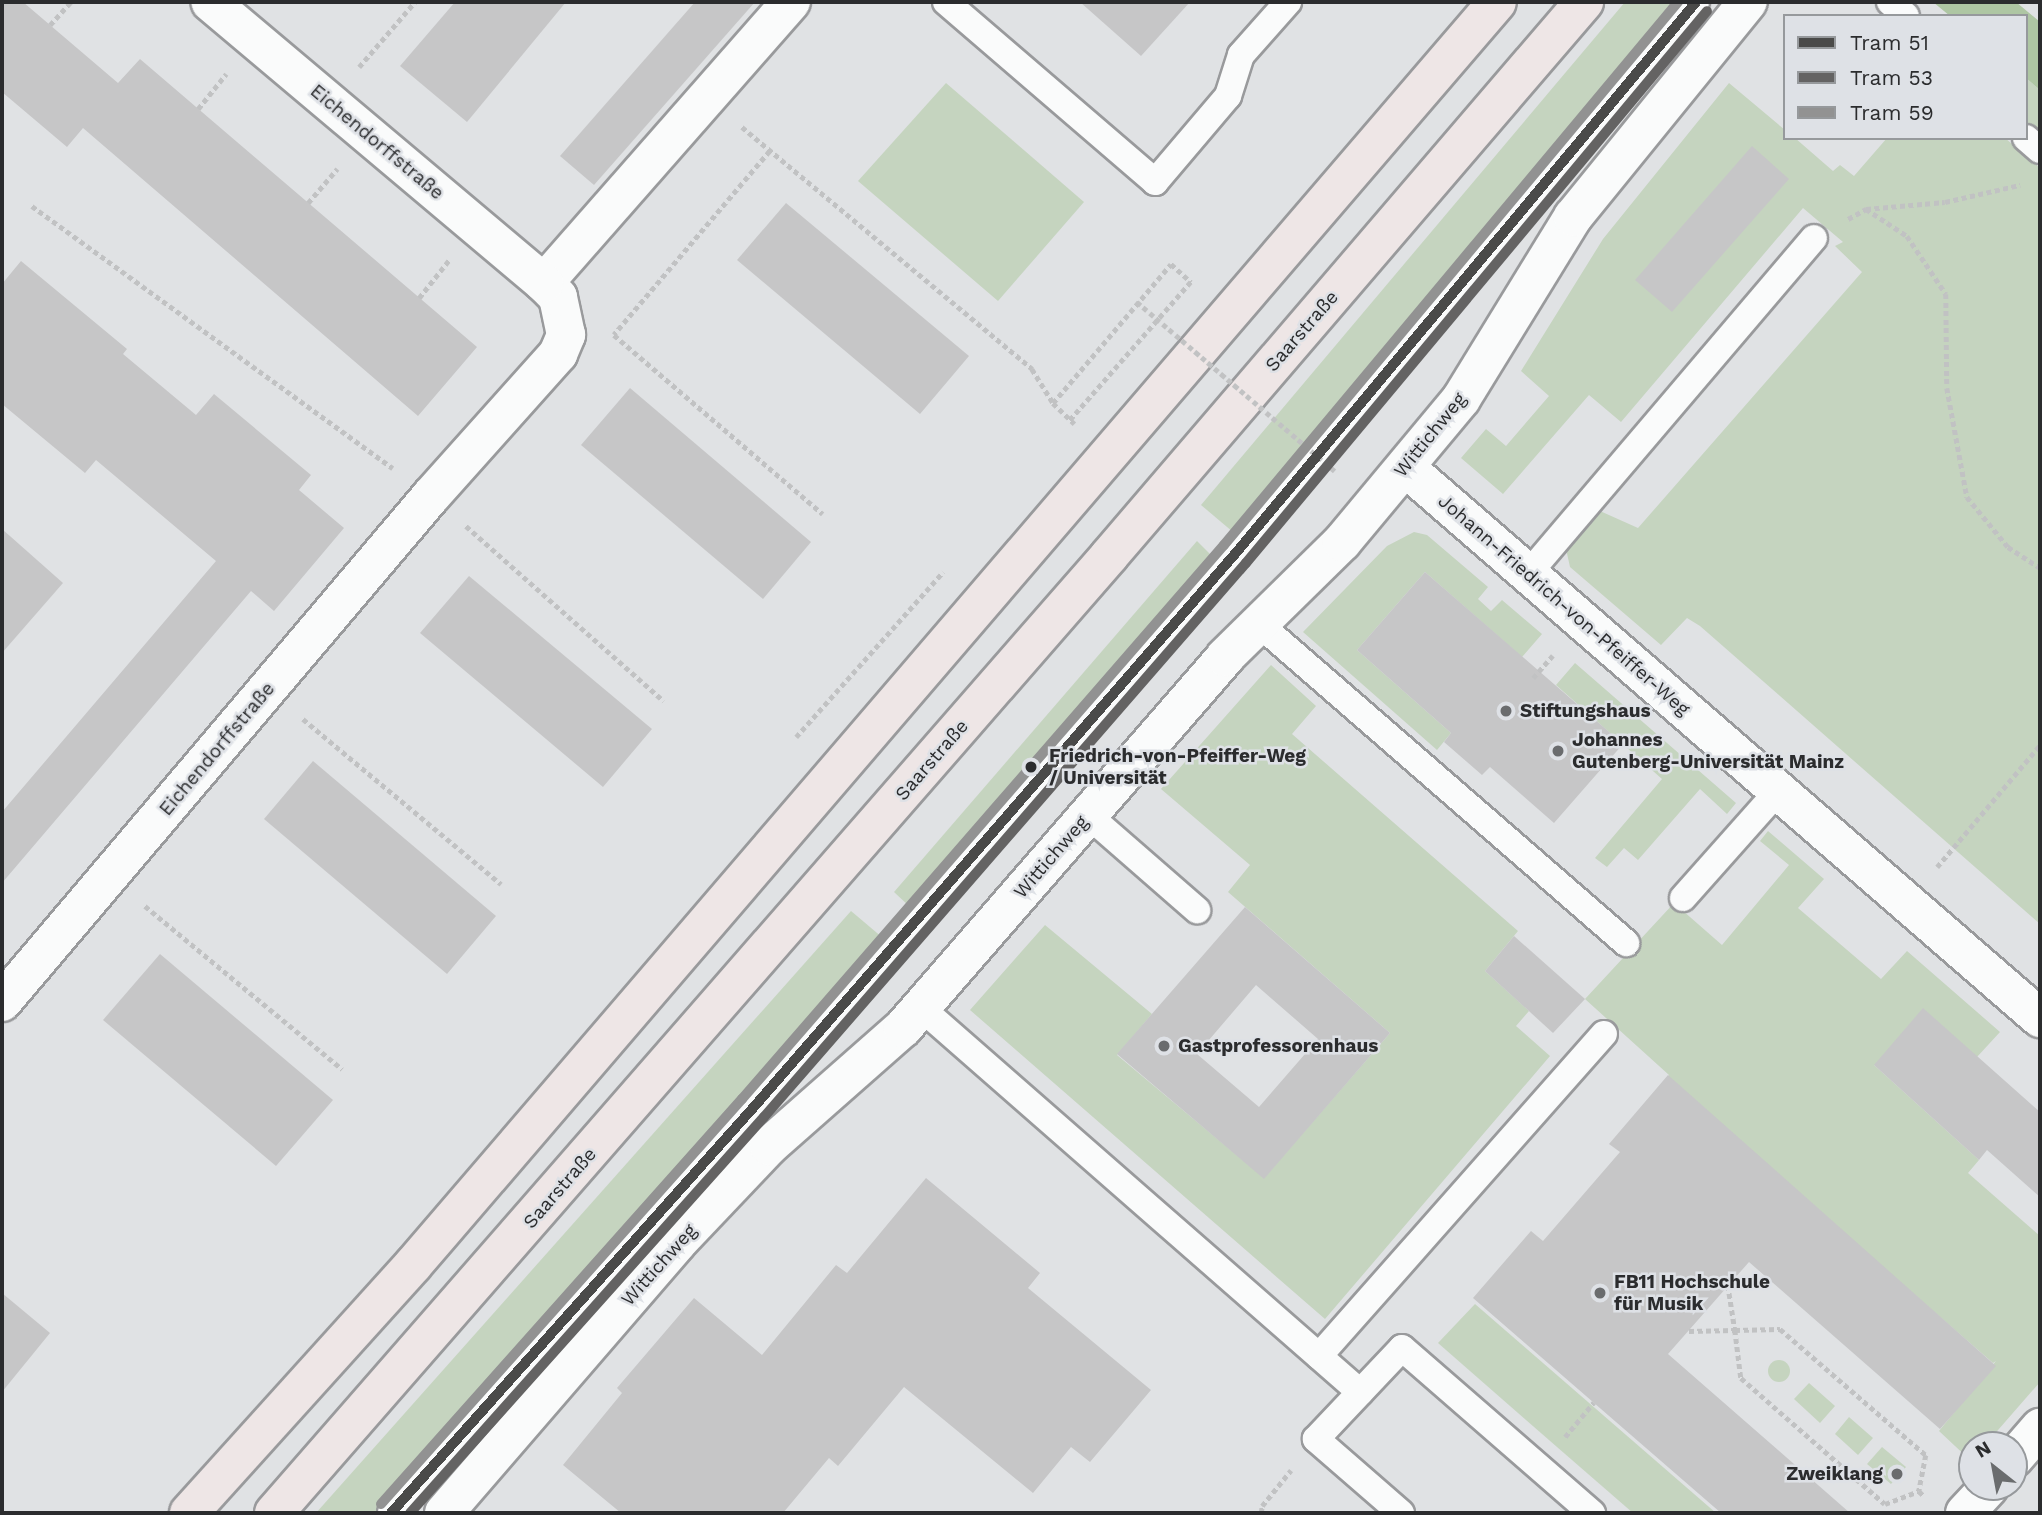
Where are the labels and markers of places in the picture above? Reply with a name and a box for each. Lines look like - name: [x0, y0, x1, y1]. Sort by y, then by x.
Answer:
- place label: Stiftungshaus: [1520, 700, 1651, 722]
- marker: Stiftungshaus: [1498, 703, 1514, 719]
- place label: Johannes Gutenberg-Universität Mainz: [1572, 729, 1844, 773]
- marker: Johannes Gutenberg-Universität Mainz: [1550, 743, 1566, 759]
- place label: Friedrich-von-Pfeiffer-Weg / Universität: [1049, 745, 1306, 789]
- marker: Friedrich-von-Pfeiffer-Weg / Universität: [1019, 755, 1043, 779]
- place label: Gastprofessorenhaus: [1178, 1035, 1378, 1057]
- marker: Gastprofessorenhaus: [1156, 1038, 1172, 1054]
- place label: FB11 Hochschule für Musik: [1614, 1271, 1770, 1315]
- marker: FB11 Hochschule für Musik: [1592, 1285, 1608, 1301]
- place label: Zweiklang: [1786, 1463, 1883, 1485]
- marker: Zweiklang: [1889, 1466, 1905, 1482]

